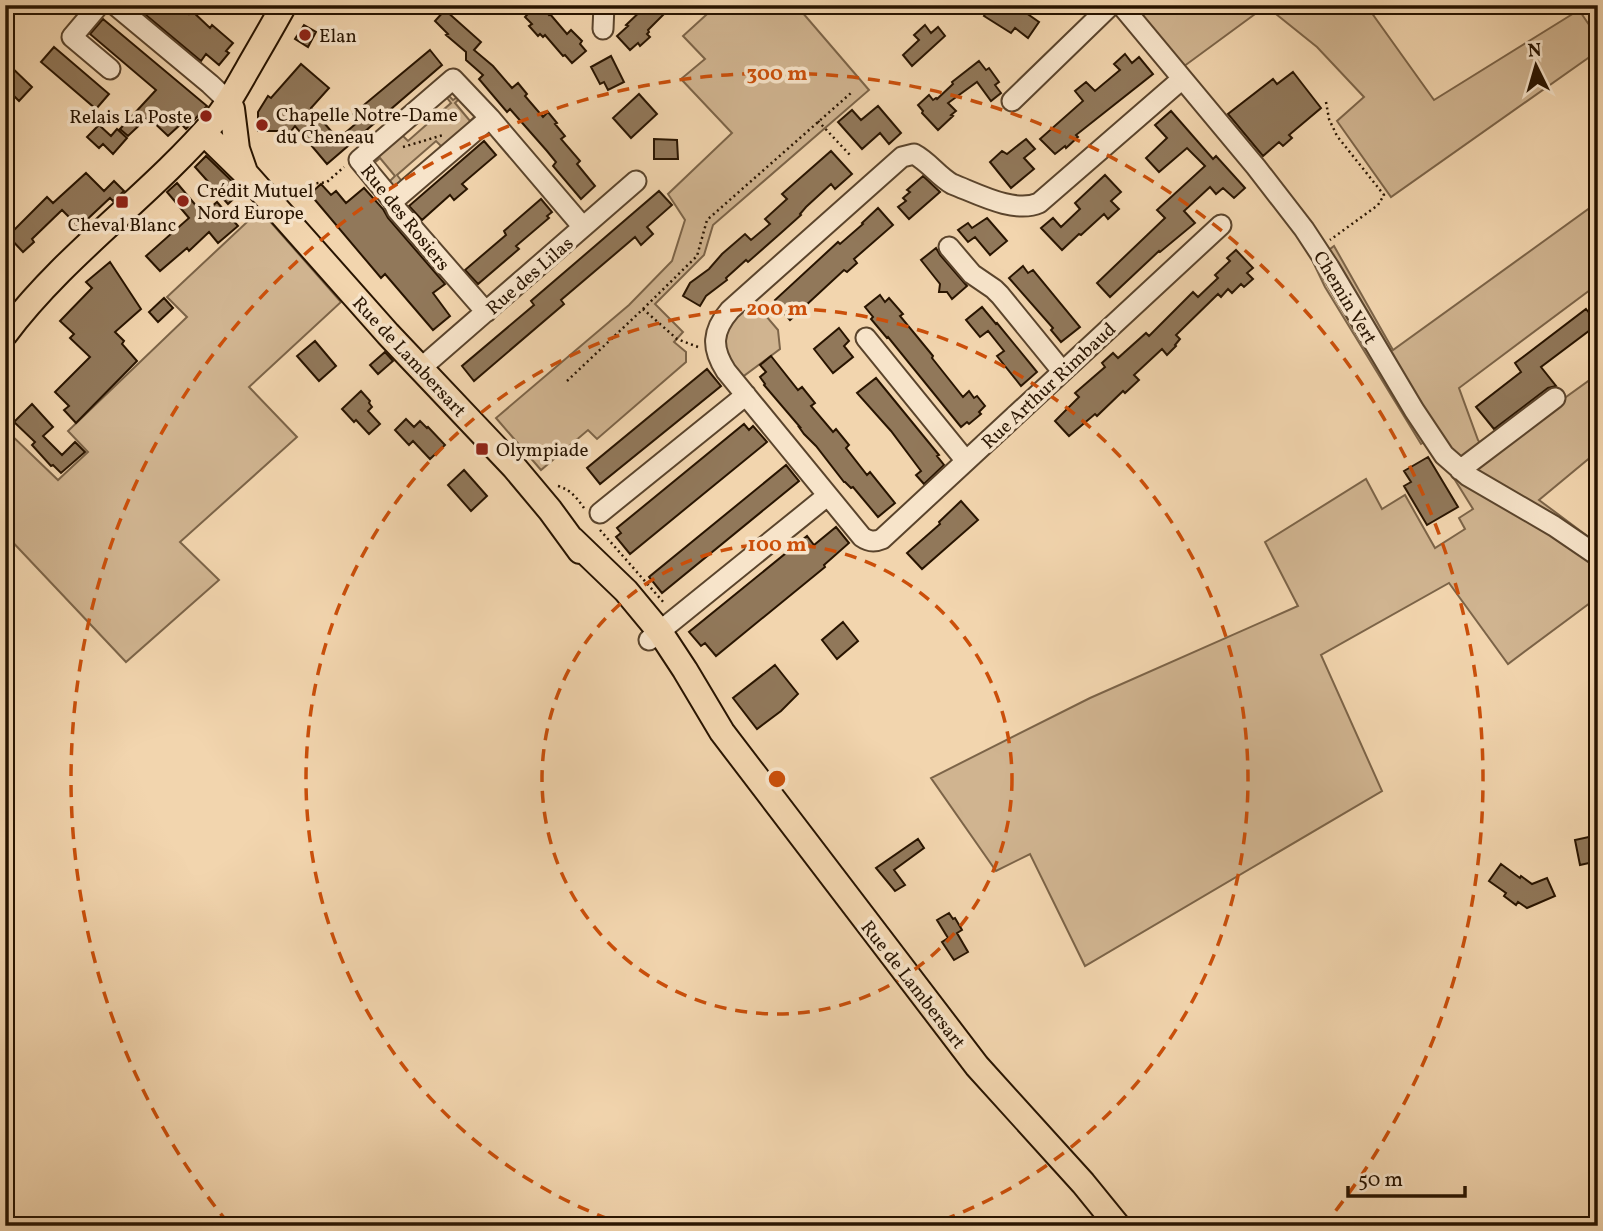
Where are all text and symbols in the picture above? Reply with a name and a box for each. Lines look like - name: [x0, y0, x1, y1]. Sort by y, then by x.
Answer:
- place label: Elan: [319, 24, 357, 50]
- marker: Elan: [297, 27, 313, 43]
- north arrow: [1502, 32, 1572, 102]
- text: N: [1527, 37, 1543, 65]
- text: 300 m: [747, 60, 807, 89]
- place label: Chapelle Notre-Dame du Cheneau: [276, 103, 458, 151]
- place label: Relais La Poste: [69, 105, 192, 131]
- marker: Relais La Poste: [198, 108, 214, 124]
- marker: Chapelle Notre-Dame du Cheneau: [254, 117, 270, 133]
- street label: Rue des Rosiers: [353, 160, 455, 277]
- place label: Crédit Mutuel Nord Europe: [197, 179, 314, 227]
- marker: Crédit Mutuel Nord Europe: [175, 193, 191, 209]
- marker: Cheval Blanc: [114, 194, 130, 210]
- place label: Cheval Blanc: [68, 213, 176, 239]
- street label: Rue des Lilas: [481, 231, 580, 322]
- street label: Chemin Vert: [1306, 246, 1383, 350]
- street label: Rue de Lambersart: [346, 291, 472, 424]
- text: 200 m: [746, 295, 808, 324]
- street label: Rue Arthur Rimbaud: [976, 317, 1122, 456]
- place label: Olympiade: [496, 438, 588, 464]
- marker: Olympiade: [474, 441, 490, 457]
- text: 100 m: [747, 531, 807, 560]
- centre of rings: [765, 767, 789, 791]
- street label: Rue de Lambersart: [854, 916, 971, 1055]
- scale bar: [1348, 1154, 1465, 1198]
- text: 50 m: [1358, 1166, 1403, 1195]

